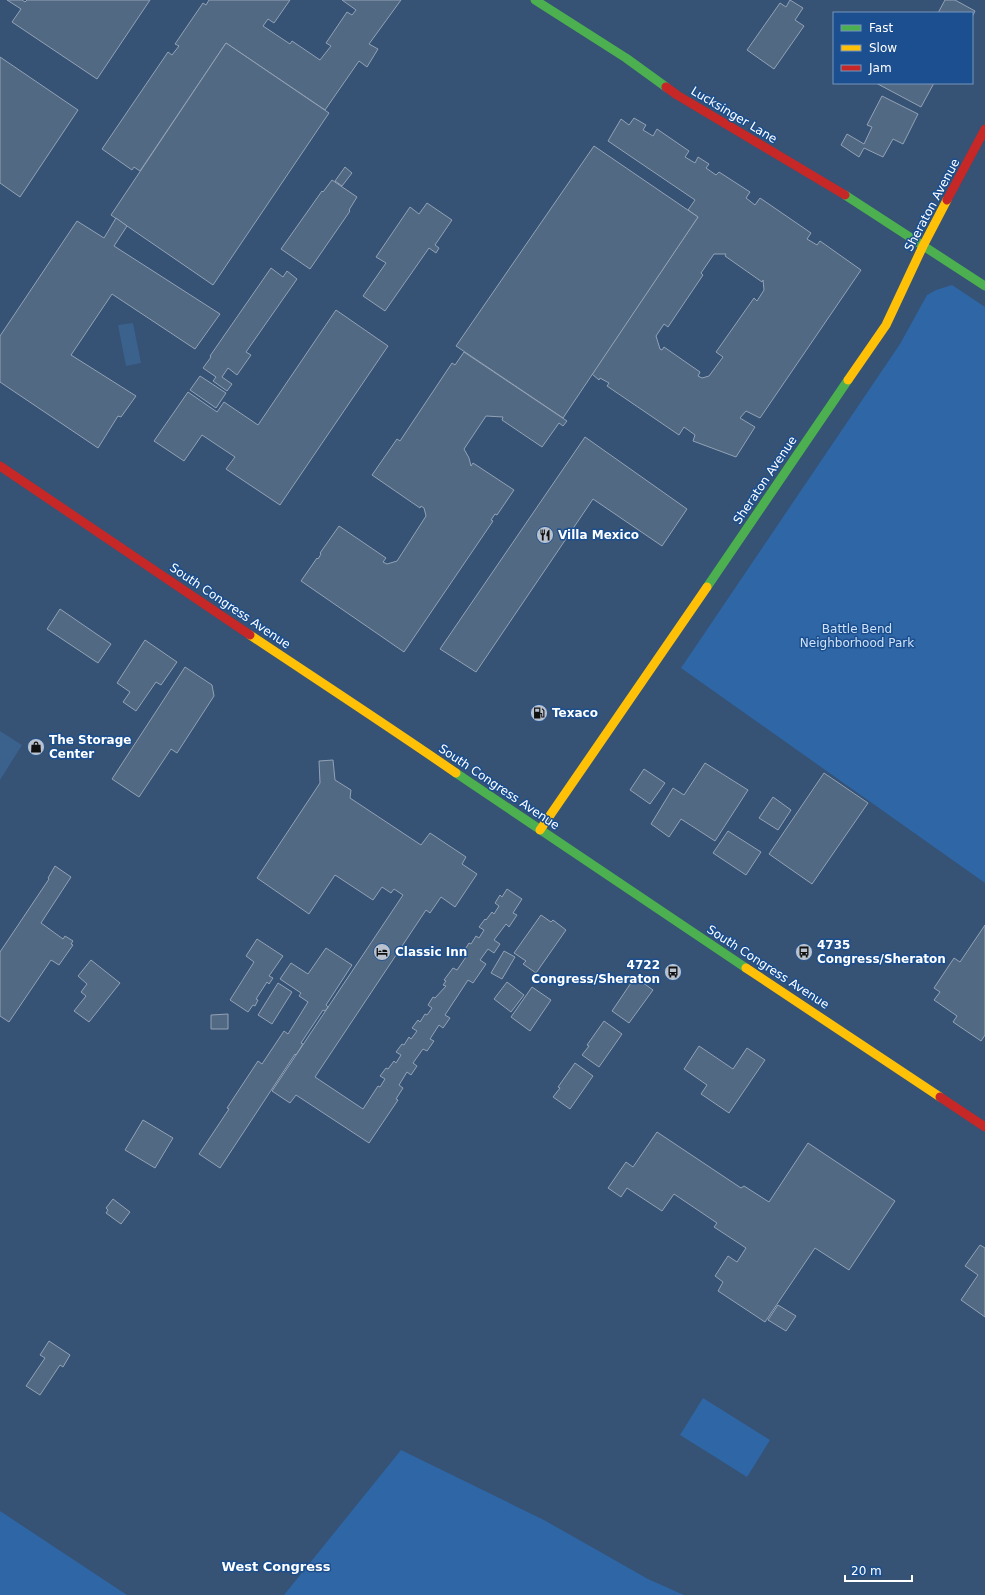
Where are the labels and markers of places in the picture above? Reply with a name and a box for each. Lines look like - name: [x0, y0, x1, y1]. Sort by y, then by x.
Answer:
- restaurant icon: Villa Mexico: [535, 525, 555, 545]
- place label: Villa Mexico: [558, 528, 639, 542]
- fuel station icon: Texaco: [529, 703, 549, 723]
- place label: Texaco: [552, 706, 598, 720]
- place label: The Storage Center: [49, 733, 131, 761]
- shop icon: The Storage Center: [26, 737, 46, 757]
- place label: 4735 Congress/Sheraton: [817, 938, 946, 966]
- hotel icon: Classic Inn: [372, 942, 392, 962]
- bus stop icon: 4735 Congress/Sheraton: [794, 942, 814, 962]
- place label: Classic Inn: [395, 945, 467, 959]
- place label: 4722 Congress/Sheraton: [531, 958, 660, 986]
- bus stop icon: 4722 Congress/Sheraton: [663, 962, 683, 982]

